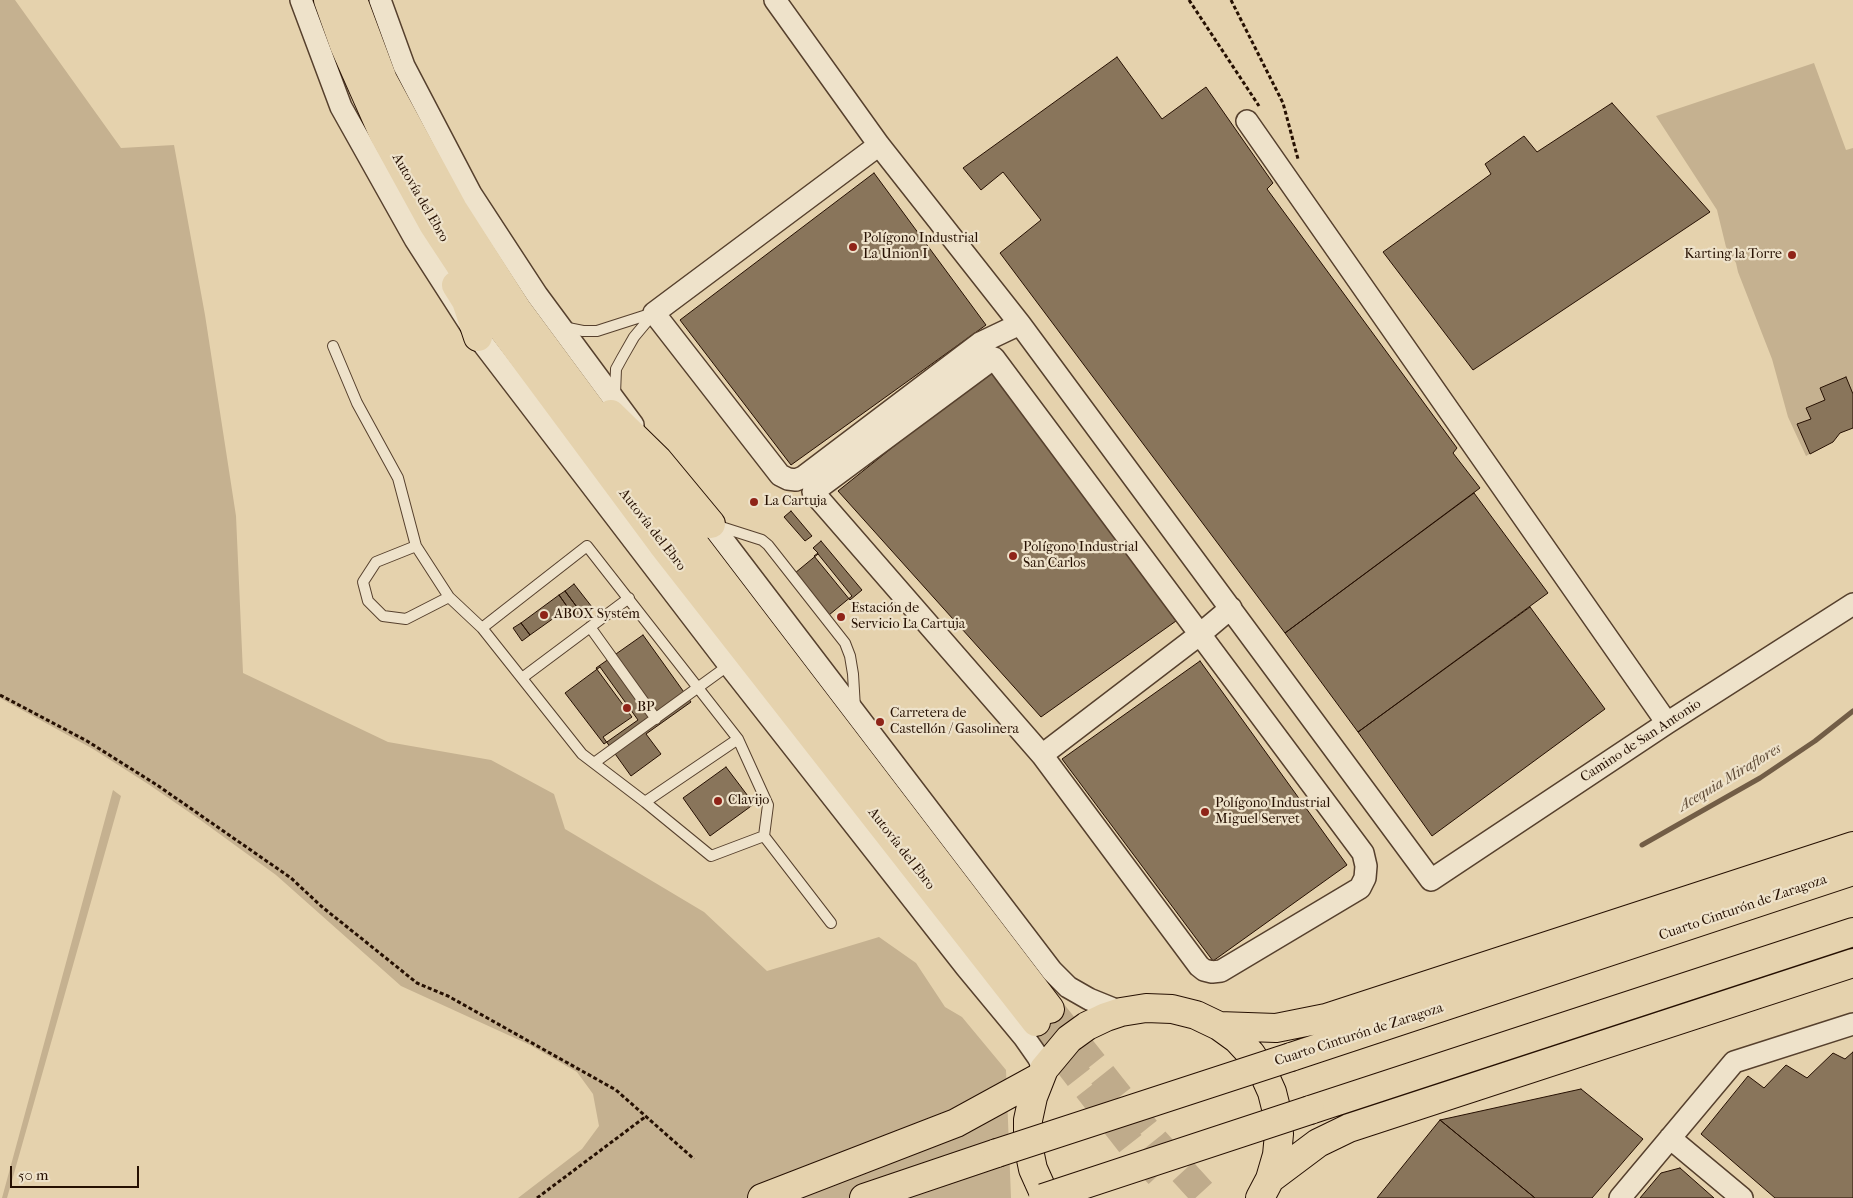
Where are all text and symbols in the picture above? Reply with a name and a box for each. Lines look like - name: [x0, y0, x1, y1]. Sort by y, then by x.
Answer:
- street label: Autovía del Ebro: [388, 151, 452, 245]
- place label: Polígono Industrial La Union I: [863, 231, 978, 264]
- marker: Polígono Industrial La Union I: [847, 241, 859, 253]
- place label: Karting la Torre: [1684, 247, 1782, 263]
- marker: Karting la Torre: [1786, 249, 1798, 261]
- street label: Autovía del Ebro: [615, 486, 689, 574]
- place label: La Cartuja: [764, 494, 827, 510]
- marker: La Cartuja: [748, 496, 760, 508]
- place label: Polígono Industrial San Carlos: [1023, 540, 1138, 572]
- marker: Polígono Industrial San Carlos: [1007, 550, 1019, 562]
- place label: Estación de Servicio La Cartuja: [851, 601, 965, 634]
- place label: ABOX System: [554, 607, 640, 623]
- marker: ABOX System: [538, 609, 550, 621]
- marker: Estación de Servicio La Cartuja: [835, 611, 847, 623]
- street label: Camino de San Antonio: [1577, 696, 1705, 786]
- place label: BP: [637, 700, 654, 716]
- marker: BP: [621, 702, 633, 714]
- place label: Carretera de Castellón / Gasolinera: [890, 706, 1019, 739]
- marker: Carretera de Castellón / Gasolinera: [874, 716, 886, 728]
- water label: Acequia Miraflores: [1675, 740, 1785, 816]
- place label: Clavijo: [728, 793, 769, 809]
- marker: Clavijo: [712, 795, 724, 807]
- place label: Polígono Industrial Miguel Servet: [1215, 796, 1330, 829]
- street label: Autovía del Ebro: [864, 805, 938, 893]
- marker: Polígono Industrial Miguel Servet: [1199, 806, 1211, 818]
- street label: Cuarto Cinturón de Zaragoza: [1657, 871, 1829, 945]
- street label: Cuarto Cinturón de Zaragoza: [1272, 1000, 1446, 1070]
- scale bar: [12, 1156, 141, 1188]
- text: 50 m: [18, 1166, 48, 1184]

